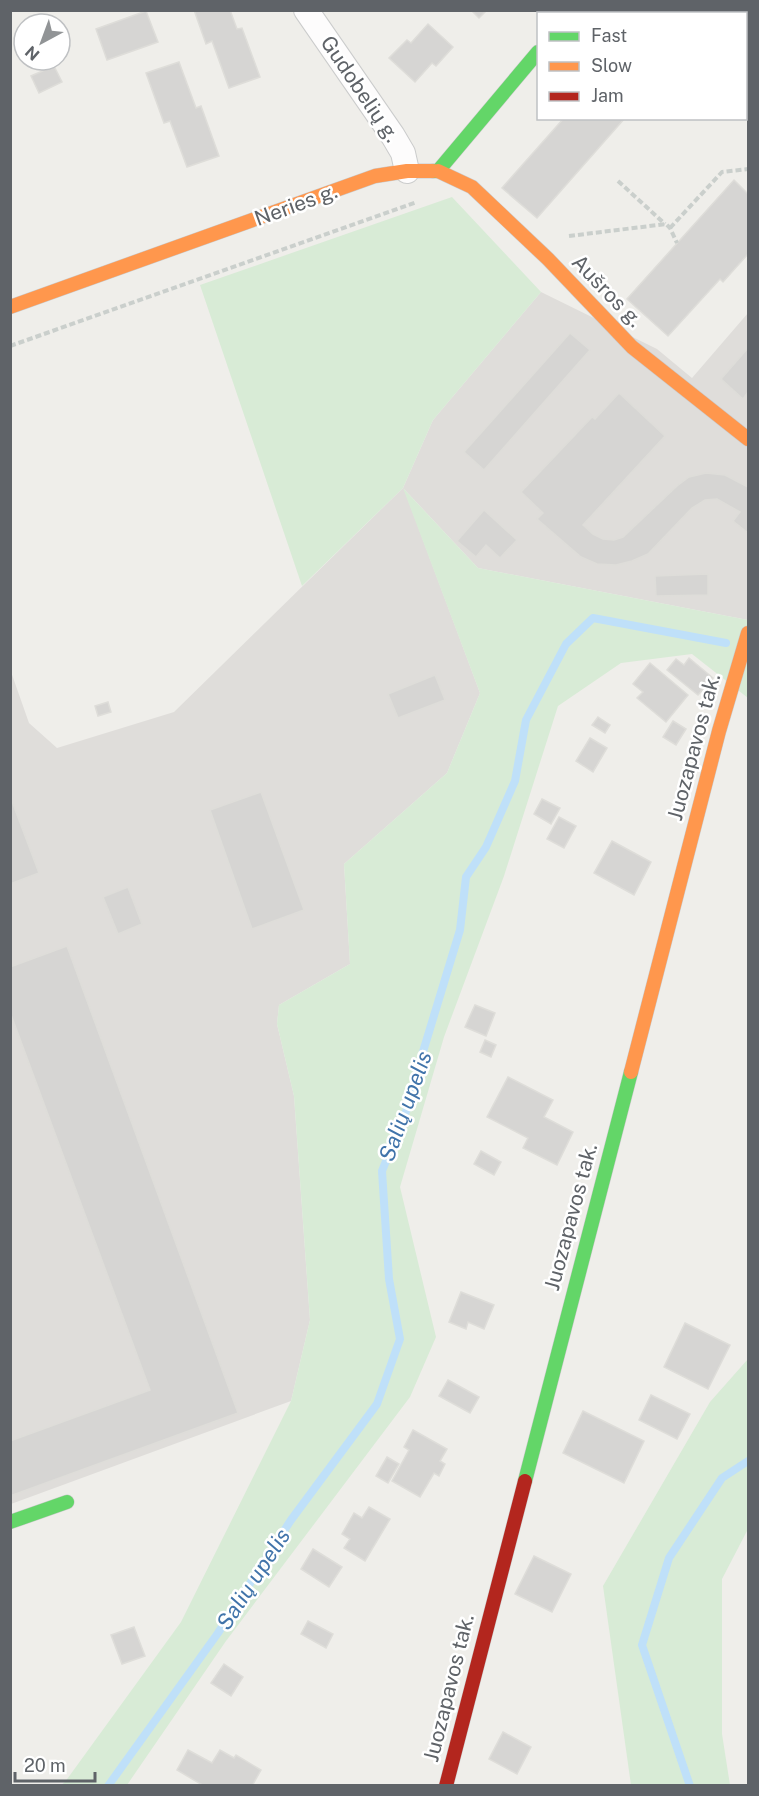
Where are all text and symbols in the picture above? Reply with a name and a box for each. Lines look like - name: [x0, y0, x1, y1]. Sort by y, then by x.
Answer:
- north arrow: [12, 12, 72, 72]
- legend: [537, 12, 747, 120]
- text: Fast: [591, 25, 627, 46]
- street label: Gudobelių g.: [316, 31, 405, 147]
- text: N: [22, 42, 43, 64]
- text: Slow: [591, 55, 632, 76]
- text: Jam: [591, 85, 624, 106]
- street label: Neries g.: [251, 178, 341, 231]
- street label: Aušros g.: [567, 249, 648, 332]
- street label: Juozapavos tak.: [662, 670, 725, 823]
- water label: Salių upelis: [373, 1047, 437, 1165]
- street label: Juozapavos tak.: [539, 1140, 602, 1293]
- water label: Salių upelis: [211, 1523, 295, 1634]
- street label: Juozapavos tak.: [418, 1611, 479, 1764]
- scale bar: [15, 1745, 94, 1783]
- text: 20 m: [24, 1755, 66, 1776]

